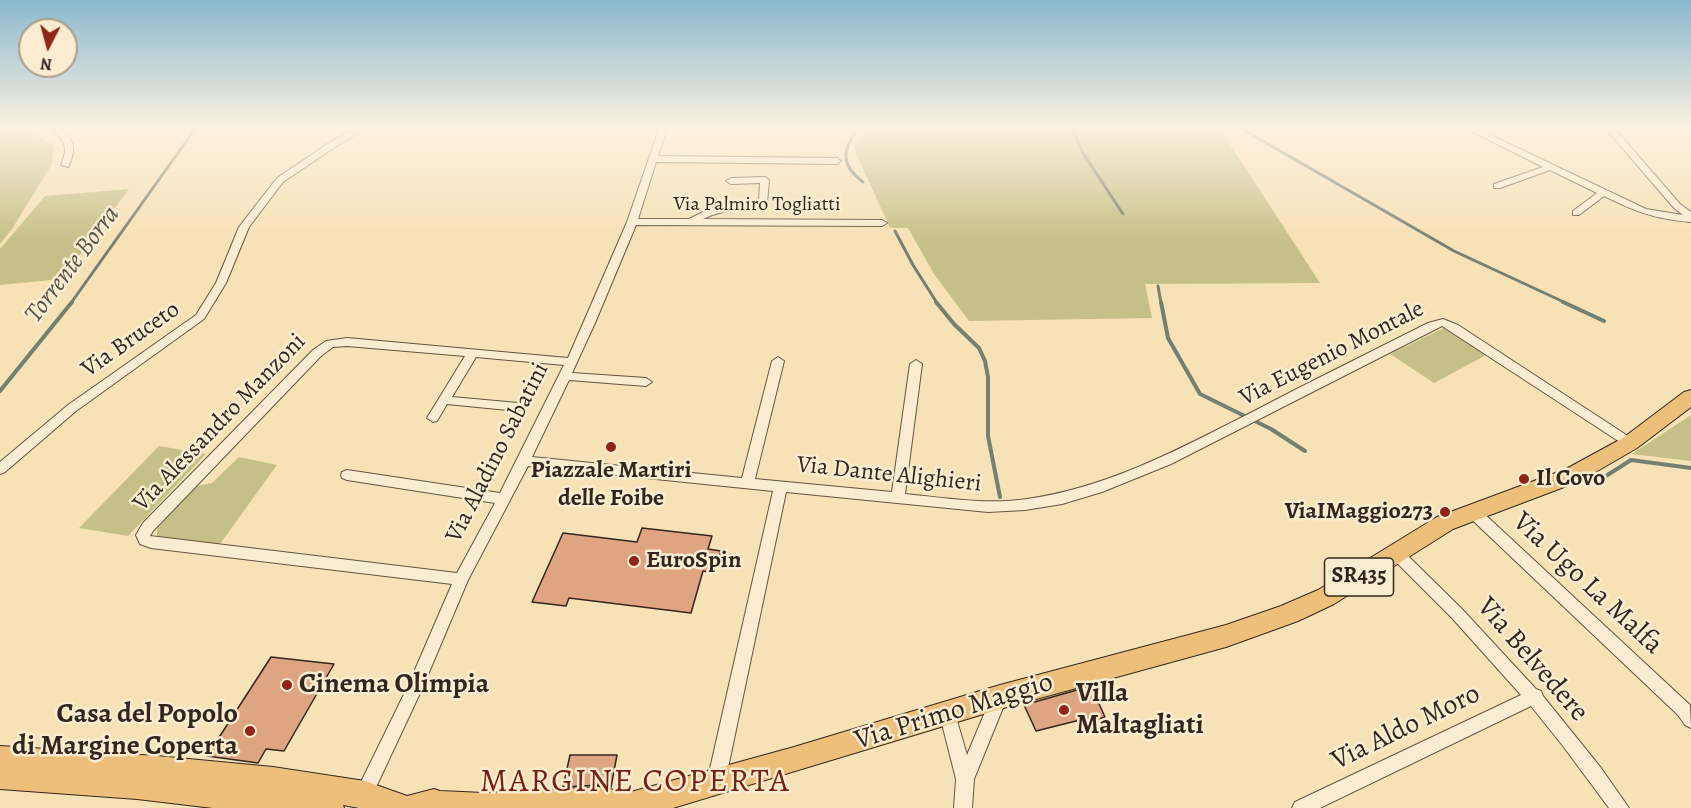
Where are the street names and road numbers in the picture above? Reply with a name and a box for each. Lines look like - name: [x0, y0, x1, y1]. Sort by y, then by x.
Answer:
- street label: Via Palmiro Togliatti: [673, 193, 841, 217]
- street label: Via Eugenio Montale: [1235, 295, 1429, 413]
- street label: Via Bruceto: [76, 296, 186, 384]
- street label: Via Alessandro Manzoni: [128, 328, 312, 518]
- street label: Via Aladino Sabatini: [440, 358, 556, 548]
- street label: Via Dante Alighieri: [795, 451, 983, 499]
- street label: Via Ugo La Malfa: [1505, 506, 1669, 662]
- road number: SR435: [1324, 558, 1394, 596]
- street label: Via Belvedere: [1469, 591, 1595, 729]
- street label: Via Primo Maggio: [851, 666, 1057, 758]
- street label: Via Aldo Moro: [1326, 678, 1486, 778]

